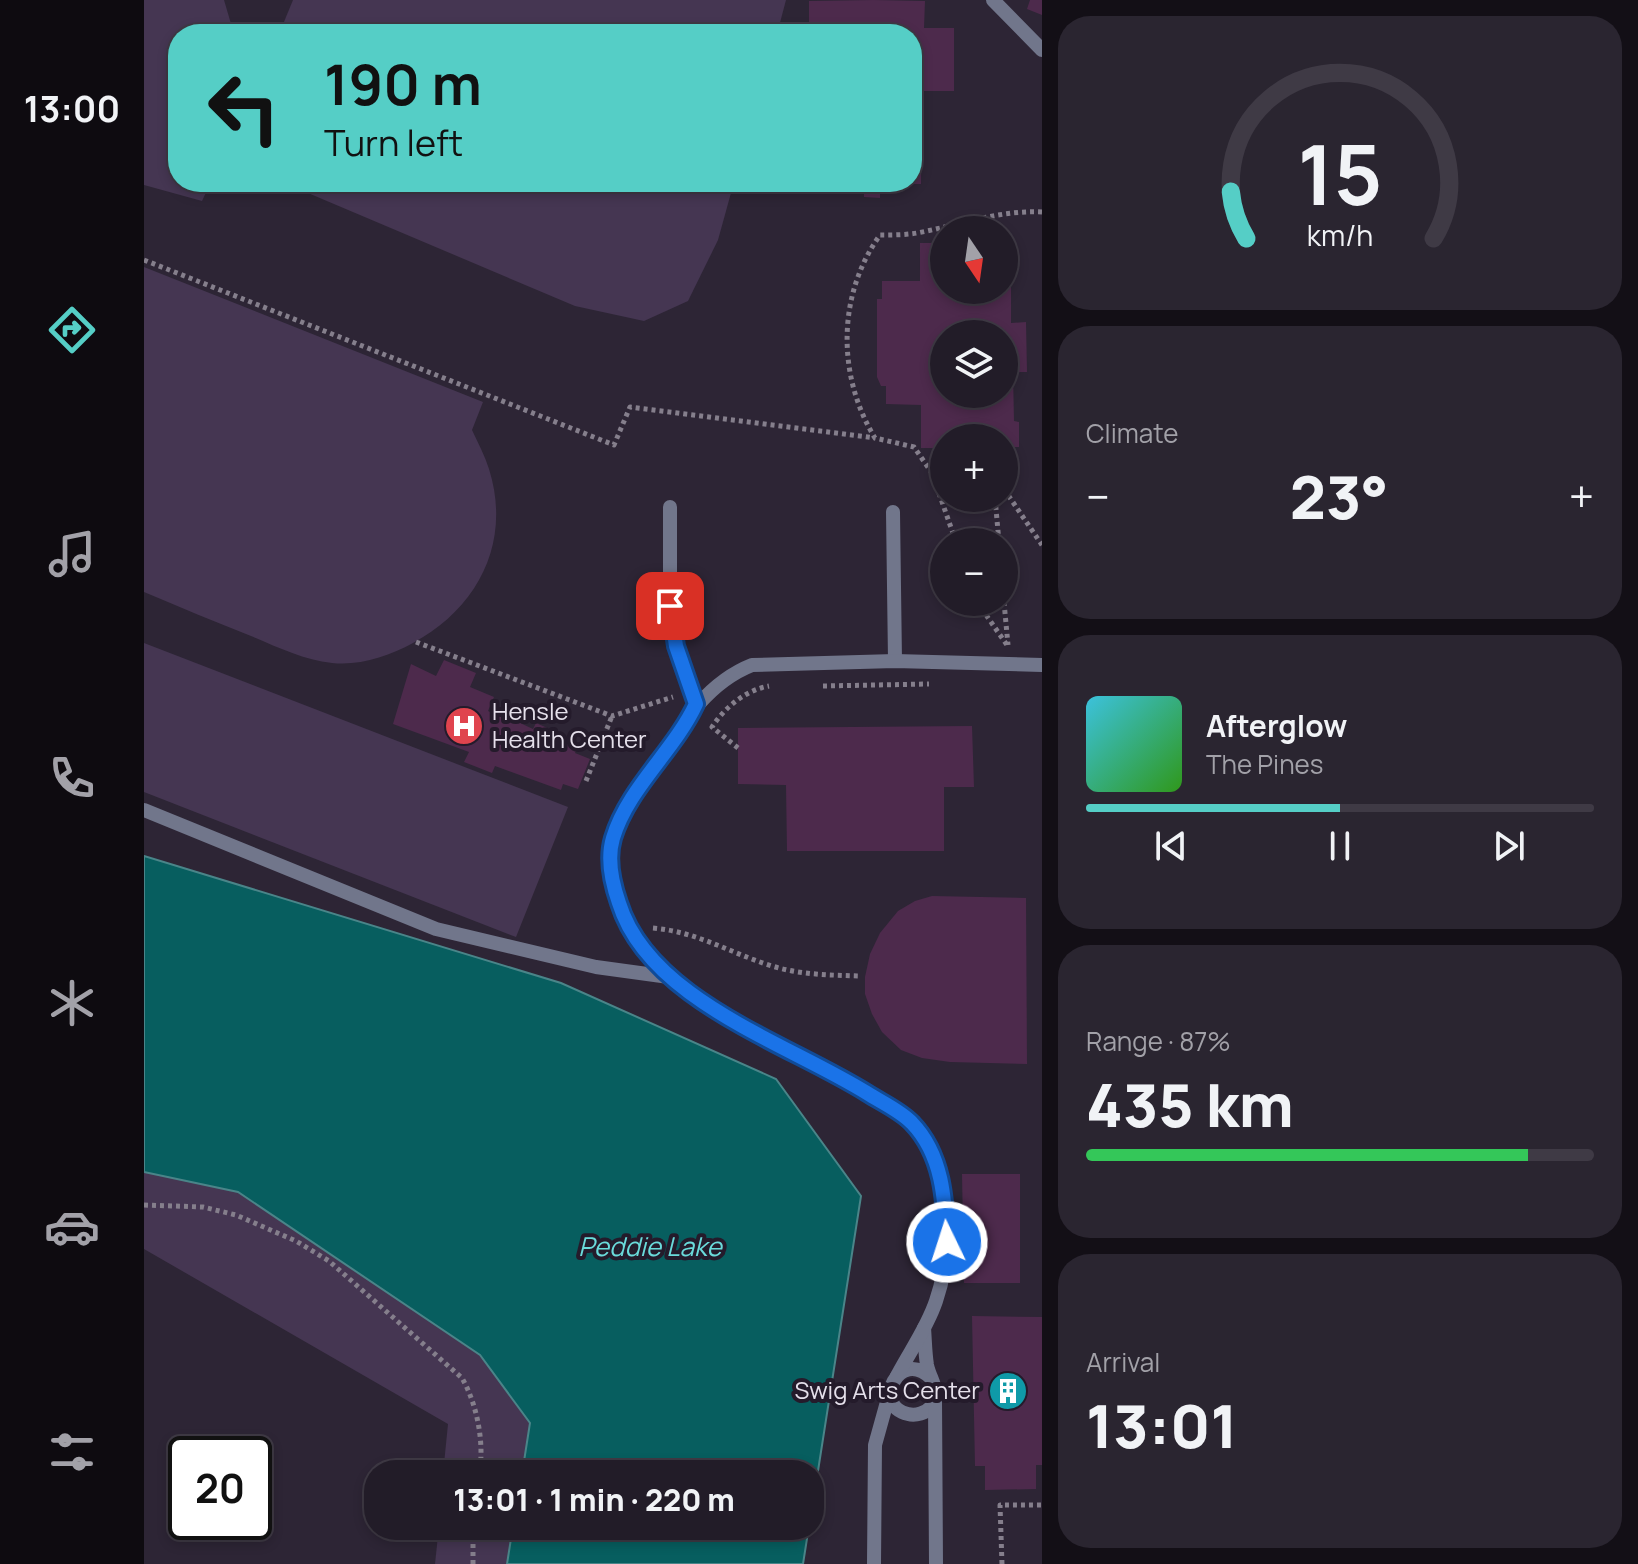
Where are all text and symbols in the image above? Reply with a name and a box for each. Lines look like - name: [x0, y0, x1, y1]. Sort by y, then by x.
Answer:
- text: 190 m: [324, 45, 482, 122]
- icon: left: [192, 56, 296, 160]
- text: 13:00: [24, 84, 120, 133]
- text: 15: [1297, 115, 1383, 229]
- text: Turn left: [324, 118, 463, 167]
- north arrow: [930, 216, 1018, 304]
- map controls: [930, 216, 1018, 616]
- text: km/h: [1307, 216, 1373, 255]
- icon: directions: [44, 302, 100, 358]
- button: layers: [930, 320, 1018, 408]
- text: Climate: [1086, 415, 1178, 451]
- button: +: [930, 424, 1018, 512]
- text: 23°: [1290, 455, 1389, 537]
- text: −: [1086, 466, 1110, 526]
- text: +: [1569, 466, 1594, 526]
- icon: music: [44, 526, 100, 582]
- button: −: [930, 528, 1018, 616]
- pin: [636, 572, 704, 640]
- icon: arrive: [648, 584, 692, 628]
- place label: Hensle Health Center: [492, 694, 647, 755]
- hospital icon: Hensle Health Center: [443, 705, 485, 747]
- text: Afterglow: [1206, 705, 1347, 746]
- text: The Pines: [1206, 746, 1323, 782]
- icon: phone: [44, 750, 100, 806]
- icon: previous: [1149, 824, 1193, 868]
- icon: pause: [1318, 824, 1362, 868]
- icon: next: [1487, 824, 1531, 868]
- icon: climate: [44, 975, 100, 1031]
- text: Range · 87%: [1086, 1023, 1231, 1059]
- text: 435 km: [1086, 1063, 1294, 1145]
- icon: car: [44, 1199, 100, 1255]
- position arrow: [905, 1200, 989, 1284]
- water label: Peddie Lake: [578, 1228, 724, 1264]
- text: Arrival: [1086, 1344, 1160, 1380]
- building icon: Swig Arts Center: [987, 1370, 1029, 1412]
- place label: Swig Arts Center: [794, 1373, 980, 1406]
- text: 13:01: [1086, 1384, 1238, 1466]
- icon: filters: [44, 1424, 100, 1480]
- speed limit sign: 20: [168, 1436, 272, 1540]
- text: 13:01 · 1 min · 220 m: [453, 1479, 735, 1520]

